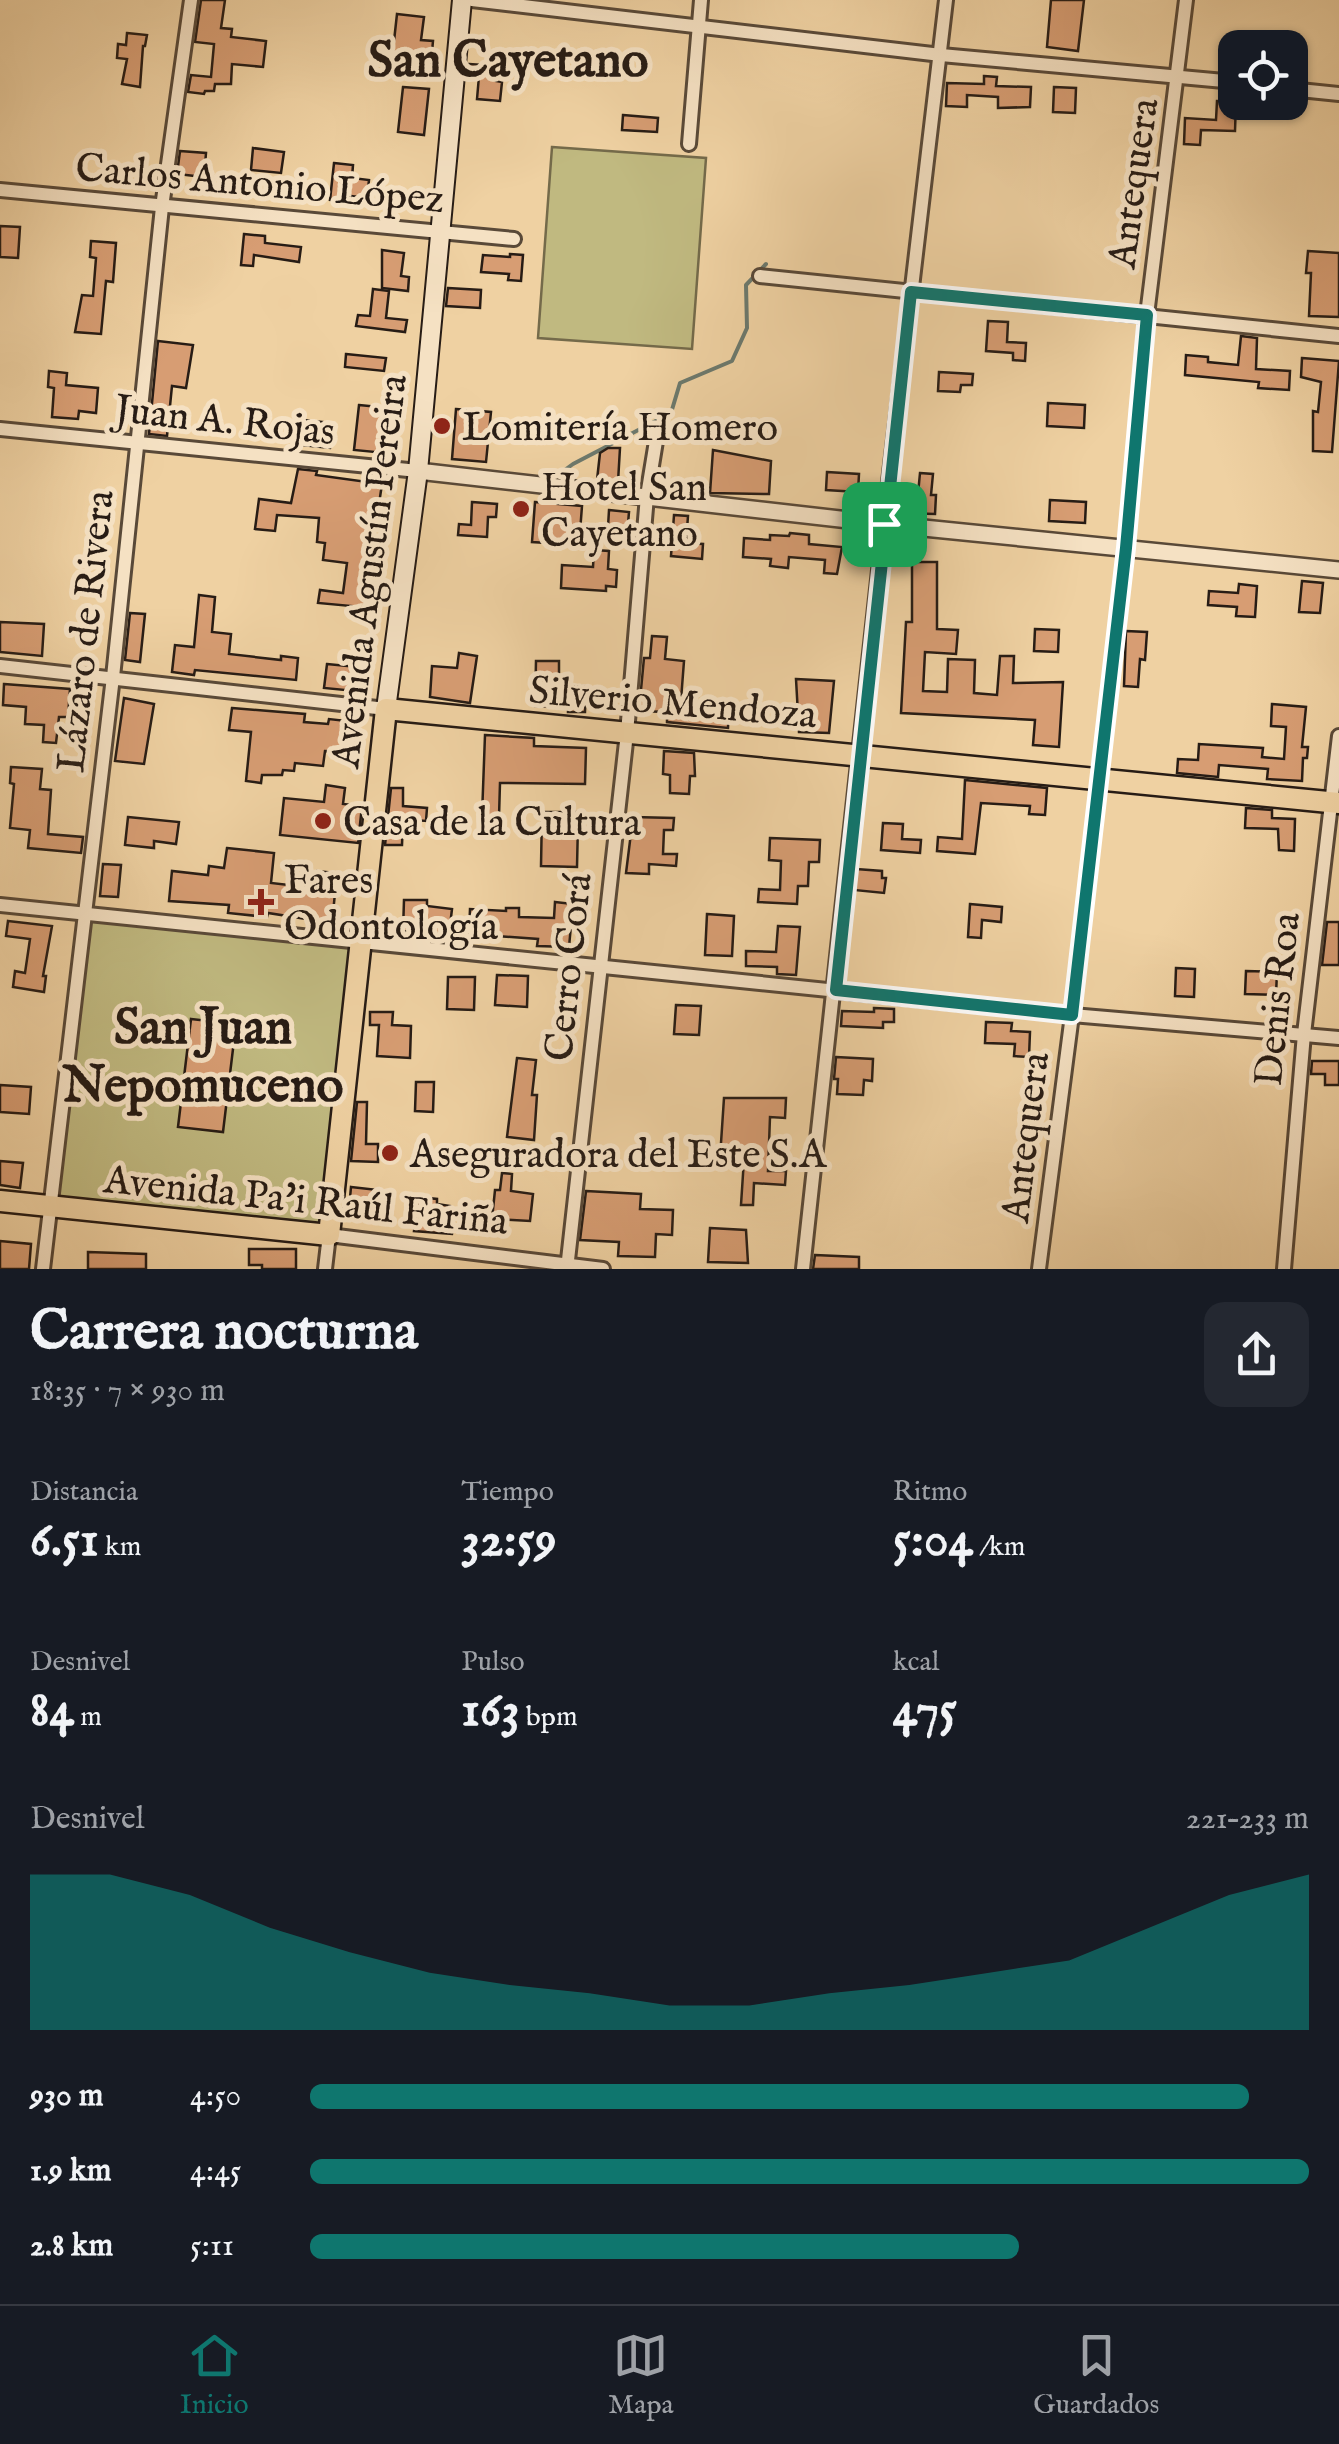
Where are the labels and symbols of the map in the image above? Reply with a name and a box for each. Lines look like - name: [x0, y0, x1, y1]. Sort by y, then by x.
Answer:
- district label: San Cayetano: [368, 31, 649, 94]
- street label: Antequera: [1098, 94, 1173, 273]
- street label: Carlos Antonio López: [73, 144, 446, 227]
- street label: Avenida Agustín Pereira: [322, 371, 421, 772]
- street label: Juan A. Rojas: [108, 385, 337, 459]
- place label: Lomitería Homero: [462, 404, 778, 455]
- marker: Lomitería Homero: [431, 415, 453, 437]
- place label: Hotel San Cayetano: [541, 464, 707, 561]
- pin: [842, 482, 927, 567]
- street label: Lázaro de Rivera: [47, 487, 128, 775]
- marker: Hotel San Cayetano: [510, 498, 532, 520]
- street label: Silverio Mendoza: [527, 667, 819, 743]
- place label: Casa de la Cultura: [343, 799, 642, 850]
- marker: Casa de la Cultura: [312, 810, 334, 832]
- place label: Fares Odontología: [284, 857, 499, 954]
- street label: Cerro Corá: [535, 870, 606, 1064]
- marker: Fares Odontología: [248, 889, 274, 915]
- street label: Denis Roa: [1245, 909, 1314, 1089]
- district label: San Juan Nepomuceno: [61, 998, 344, 1119]
- street label: Antequera: [992, 1049, 1063, 1226]
- place label: Aseguradora del Este S.A: [409, 1131, 827, 1182]
- marker: Aseguradora del Este S.A: [379, 1142, 401, 1164]
- street label: Avenida Pa'i Raúl Fariña: [100, 1156, 511, 1249]

